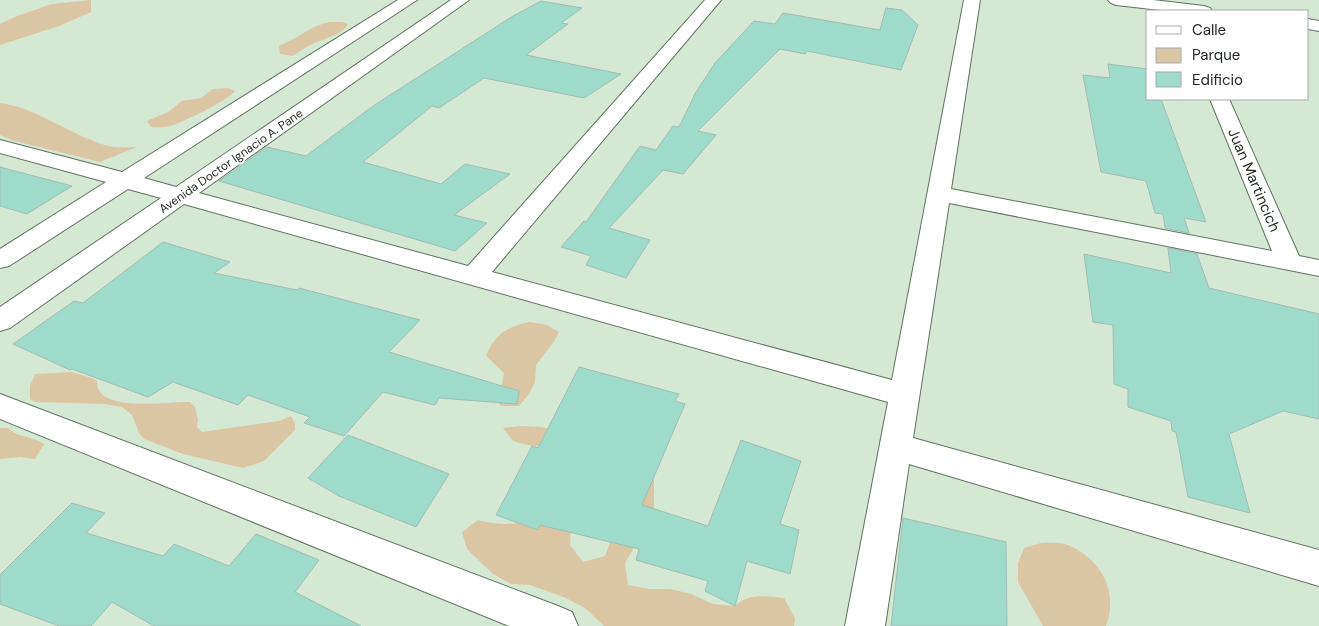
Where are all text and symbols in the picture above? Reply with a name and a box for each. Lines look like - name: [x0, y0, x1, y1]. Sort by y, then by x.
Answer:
- legend: [1146, 10, 1309, 100]
- text: Calle: [1192, 20, 1226, 40]
- text: Parque: [1192, 45, 1240, 65]
- text: Edificio: [1192, 70, 1243, 90]
- street label: Avenida Doctor Ignacio A. Pane: [156, 105, 306, 217]
- street label: Juan Martincich: [1223, 125, 1285, 235]

